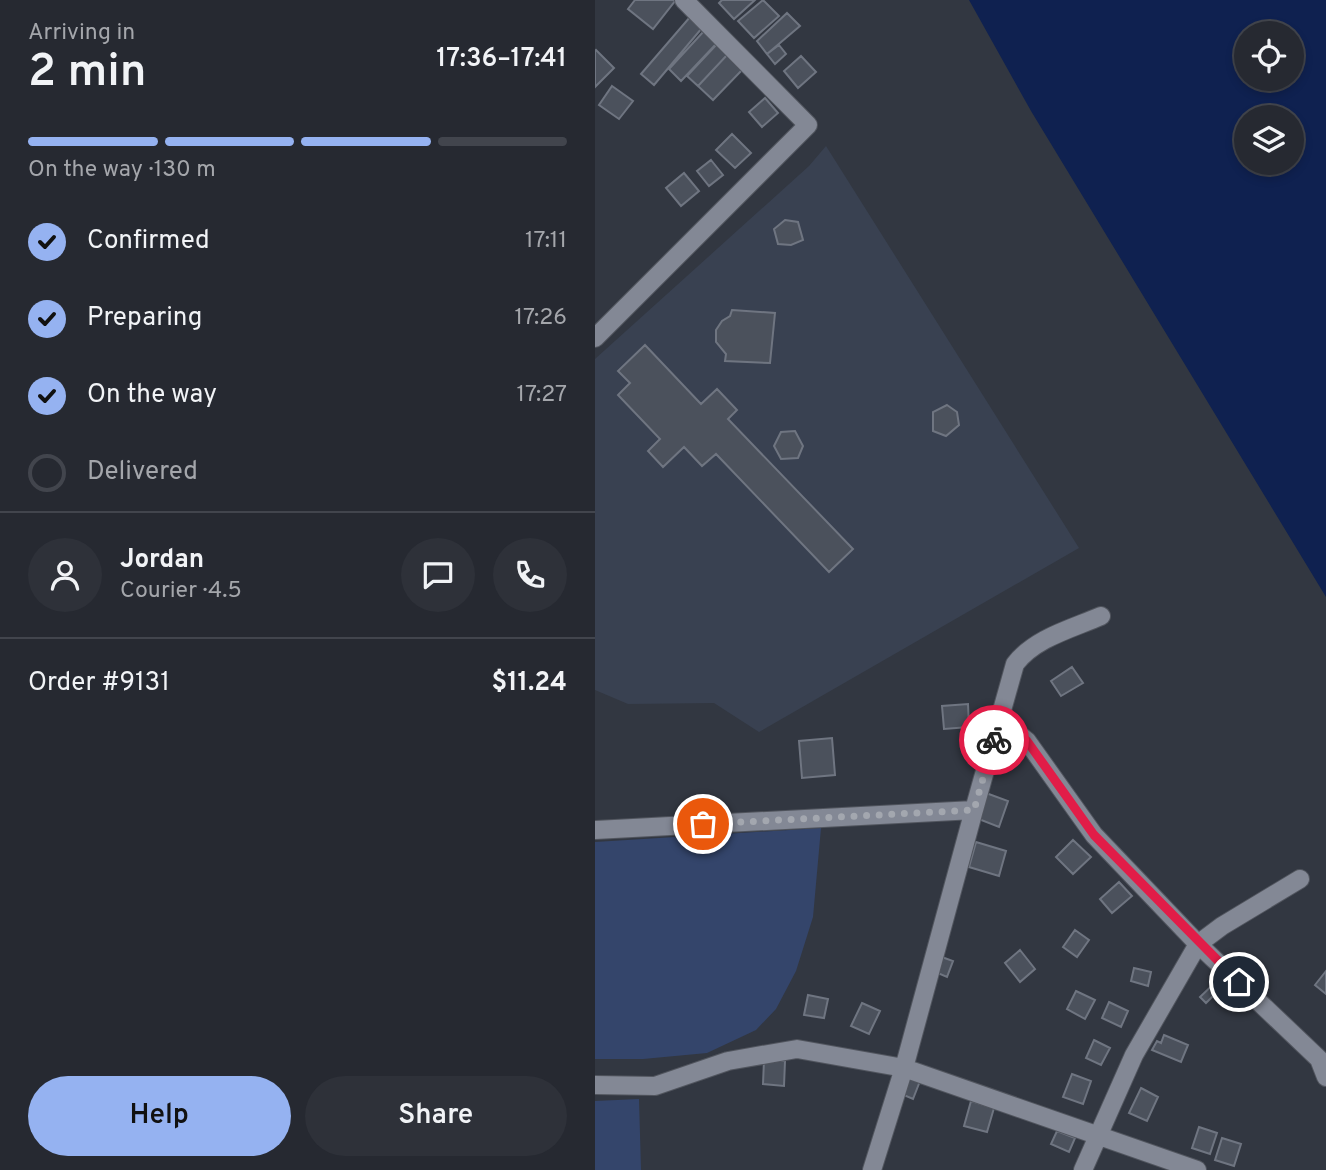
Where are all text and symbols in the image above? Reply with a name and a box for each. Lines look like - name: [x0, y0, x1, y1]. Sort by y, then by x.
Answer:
- text: Arriving in: [28, 19, 135, 48]
- map controls: [1234, 21, 1304, 175]
- button: locate: [1234, 21, 1304, 91]
- text: 17:36–17:41: [436, 43, 567, 76]
- text: 2 min: [28, 44, 147, 103]
- button: layers: [1234, 105, 1304, 175]
- text: On the way · 130 m: [28, 156, 216, 185]
- icon: check: [28, 223, 66, 261]
- text: Confirmed: [87, 225, 210, 258]
- text: 17:11: [525, 227, 567, 256]
- icon: check: [28, 300, 66, 338]
- text: Preparing: [87, 302, 202, 335]
- text: 17:26: [514, 304, 567, 333]
- icon: check: [28, 377, 66, 415]
- text: On the way: [87, 379, 217, 412]
- text: 17:27: [516, 381, 567, 410]
- text: Delivered: [87, 456, 198, 489]
- button: person: [28, 538, 102, 612]
- button: chat: [401, 538, 475, 612]
- button: phone: [493, 538, 567, 612]
- text: Jordan: [120, 544, 204, 577]
- text: Courier · 4.5: [120, 577, 242, 606]
- text: Order #9131: [28, 667, 170, 700]
- text: $11.24: [491, 667, 567, 700]
- courier: [959, 705, 1029, 775]
- icon: bike: [975, 721, 1013, 759]
- pin: [673, 794, 733, 854]
- icon: bag: [684, 805, 722, 843]
- pin: [1209, 952, 1269, 1012]
- icon: home: [1220, 963, 1258, 1001]
- button: Help: [28, 1076, 291, 1156]
- button: Share: [305, 1076, 567, 1156]

